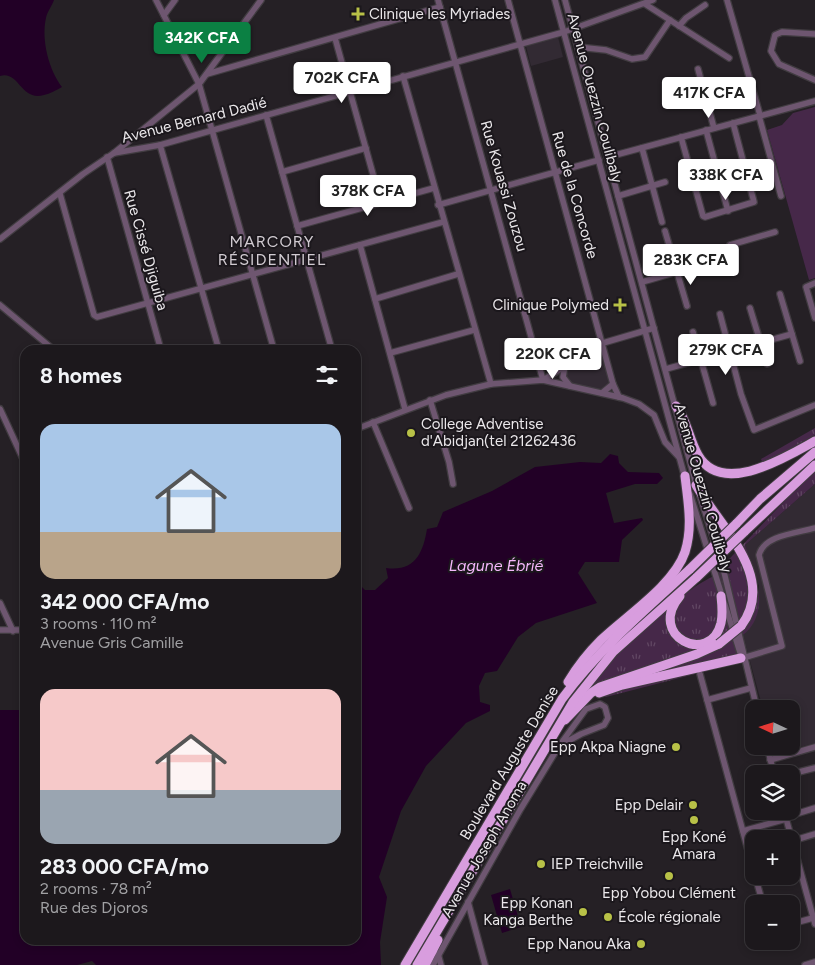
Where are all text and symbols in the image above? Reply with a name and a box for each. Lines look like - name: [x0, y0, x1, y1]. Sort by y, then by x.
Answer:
- place label: Clinique les Myriades: [369, 5, 510, 23]
- marker: Clinique les Myriades: [351, 7, 365, 21]
- street label: Avenue Ouezzin Coulibaly: [564, 11, 626, 185]
- pin: 342K CFA: [150, 22, 254, 64]
- text: 342K CFA: [165, 28, 239, 47]
- pin: 702K CFA: [290, 62, 394, 104]
- text: 702K CFA: [305, 68, 379, 87]
- pin: 417K CFA: [657, 76, 761, 119]
- text: 417K CFA: [673, 83, 745, 102]
- street label: Avenue Bernard Dadié: [120, 93, 268, 147]
- street label: Rue Kouassi Zouzou: [477, 118, 531, 254]
- street label: Rue de la Concorde: [548, 129, 602, 261]
- pin: 338K CFA: [674, 158, 778, 201]
- text: 338K CFA: [689, 165, 763, 184]
- pin: 378K CFA: [316, 174, 420, 217]
- text: 378K CFA: [331, 181, 405, 200]
- street label: Rue Cissé Djiguiba: [120, 188, 172, 312]
- district label: MARCORY RÉSIDENTIEL: [218, 232, 326, 269]
- pin: 283K CFA: [639, 244, 743, 286]
- text: 283K CFA: [654, 250, 728, 269]
- place label: Clinique Polymed: [492, 296, 609, 314]
- marker: Clinique Polymed: [613, 298, 627, 312]
- pin: 279K CFA: [674, 334, 778, 376]
- pin: 220K CFA: [501, 338, 605, 380]
- text: 279K CFA: [689, 340, 763, 359]
- text: 220K CFA: [515, 344, 591, 363]
- icon: filters: [313, 361, 341, 389]
- text: 8 homes: [40, 363, 122, 388]
- street label: Avenue Ouezzin Coulibaly: [670, 401, 736, 575]
- place label: College Adventise d'Abidjan(tel 21262436: [421, 415, 576, 450]
- marker: College Adventise d'Abidjan(tel 21262436: [405, 427, 417, 439]
- icon: home: [146, 456, 236, 546]
- water label: Lagune Ébrié: [449, 556, 543, 575]
- text: 342 000 CFA/mo: [40, 589, 209, 614]
- text: 3 rooms · 110 m²: [40, 614, 156, 633]
- text: Avenue Gris Camille: [40, 633, 184, 652]
- street label: Boulevard Auguste Denise: [456, 683, 562, 843]
- north arrow: [745, 700, 800, 755]
- map controls: [745, 700, 800, 950]
- icon: home: [146, 721, 236, 811]
- place label: Epp Akpa Niagne: [550, 738, 666, 756]
- marker: Epp Akpa Niagne: [670, 741, 682, 753]
- button: layers: [745, 765, 800, 820]
- street label: Avenue Joseph Anoma: [438, 778, 530, 920]
- place label: Epp Delair: [615, 796, 683, 814]
- marker: Epp Delair: [687, 799, 699, 811]
- marker: Epp Koné Amara: [688, 814, 700, 826]
- place label: Epp Koné Amara: [662, 828, 726, 863]
- button: +: [745, 830, 800, 885]
- text: 283 000 CFA/mo: [40, 854, 209, 879]
- place label: IEP Treichville: [551, 855, 643, 873]
- marker: IEP Treichville: [535, 858, 547, 870]
- marker: Epp Yobou Clément: [663, 870, 675, 882]
- text: 2 rooms · 78 m²: [40, 879, 152, 898]
- place label: Epp Yobou Clément: [602, 884, 736, 902]
- place label: Epp Konan Kanga Berthe: [483, 894, 573, 929]
- button: −: [745, 895, 800, 950]
- text: Rue des Djoros: [40, 898, 148, 917]
- marker: Epp Konan Kanga Berthe: [577, 906, 589, 918]
- place label: École régionale: [618, 908, 721, 926]
- marker: École régionale: [602, 911, 614, 923]
- place label: Epp Nanou Aka: [527, 935, 631, 953]
- marker: Epp Nanou Aka: [635, 938, 647, 950]

